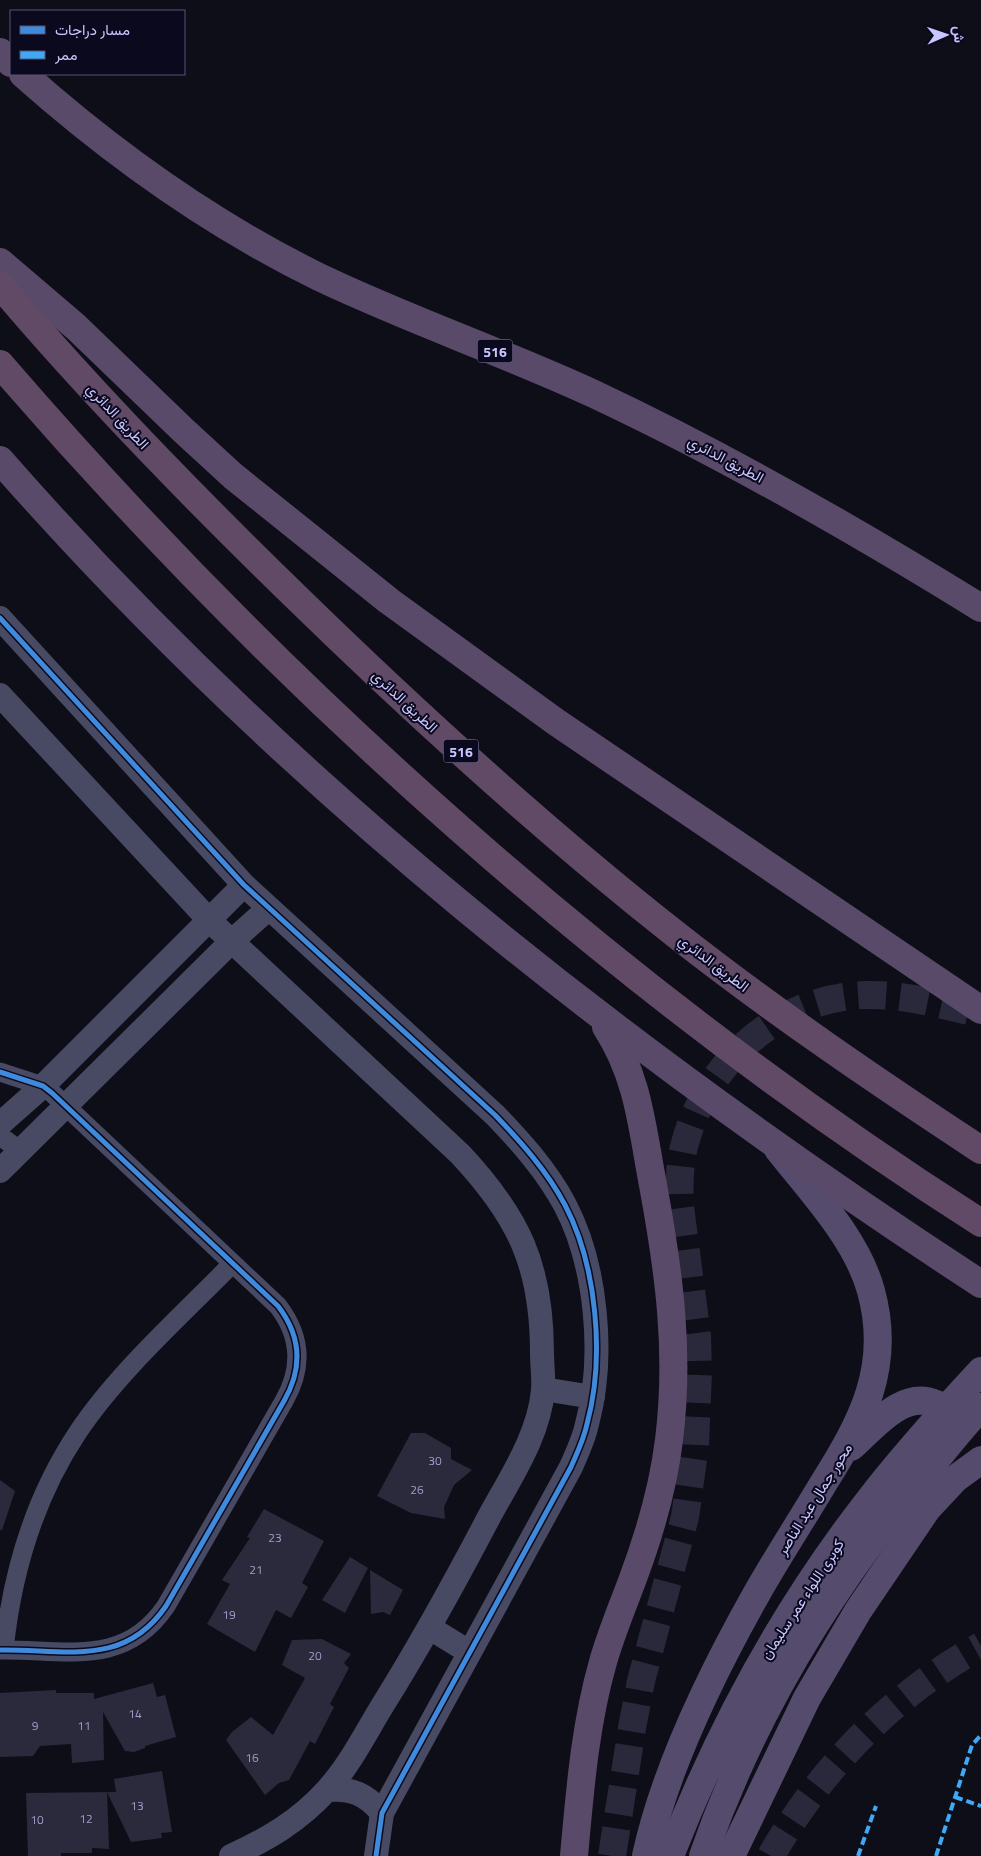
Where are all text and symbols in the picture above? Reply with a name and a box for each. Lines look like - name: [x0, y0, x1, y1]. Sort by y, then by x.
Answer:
- legend: [10, 10, 185, 75]
- north arrow: [921, 10, 971, 60]
- text: مسار دراجات: [55, 18, 130, 41]
- text: ش: [949, 26, 970, 43]
- text: ممر: [54, 43, 77, 66]
- road number: 516: [478, 340, 512, 362]
- street label: الطريق الدائري: [80, 378, 155, 456]
- street label: الطريق الدائري: [683, 429, 768, 491]
- street label: الطريق الدائري: [365, 664, 443, 739]
- road number: 516: [444, 739, 478, 762]
- street label: الطريق الدائري: [673, 929, 754, 999]
- street label: محور جمال عبد الناصر: [770, 1439, 858, 1560]
- house number: 30: [428, 1451, 442, 1470]
- house number: 26: [410, 1480, 424, 1499]
- house number: 23: [268, 1528, 282, 1547]
- street label: كوبرى اللواء عمر سليمان: [754, 1534, 850, 1664]
- house number: 21: [249, 1560, 263, 1579]
- house number: 19: [222, 1605, 236, 1624]
- house number: 20: [308, 1646, 322, 1665]
- house number: 14: [128, 1704, 142, 1723]
- house number: 9: [32, 1716, 39, 1735]
- house number: 11: [77, 1716, 91, 1735]
- house number: 16: [245, 1748, 259, 1767]
- house number: 13: [130, 1796, 144, 1815]
- house number: 12: [79, 1809, 93, 1828]
- house number: 10: [30, 1810, 44, 1829]

